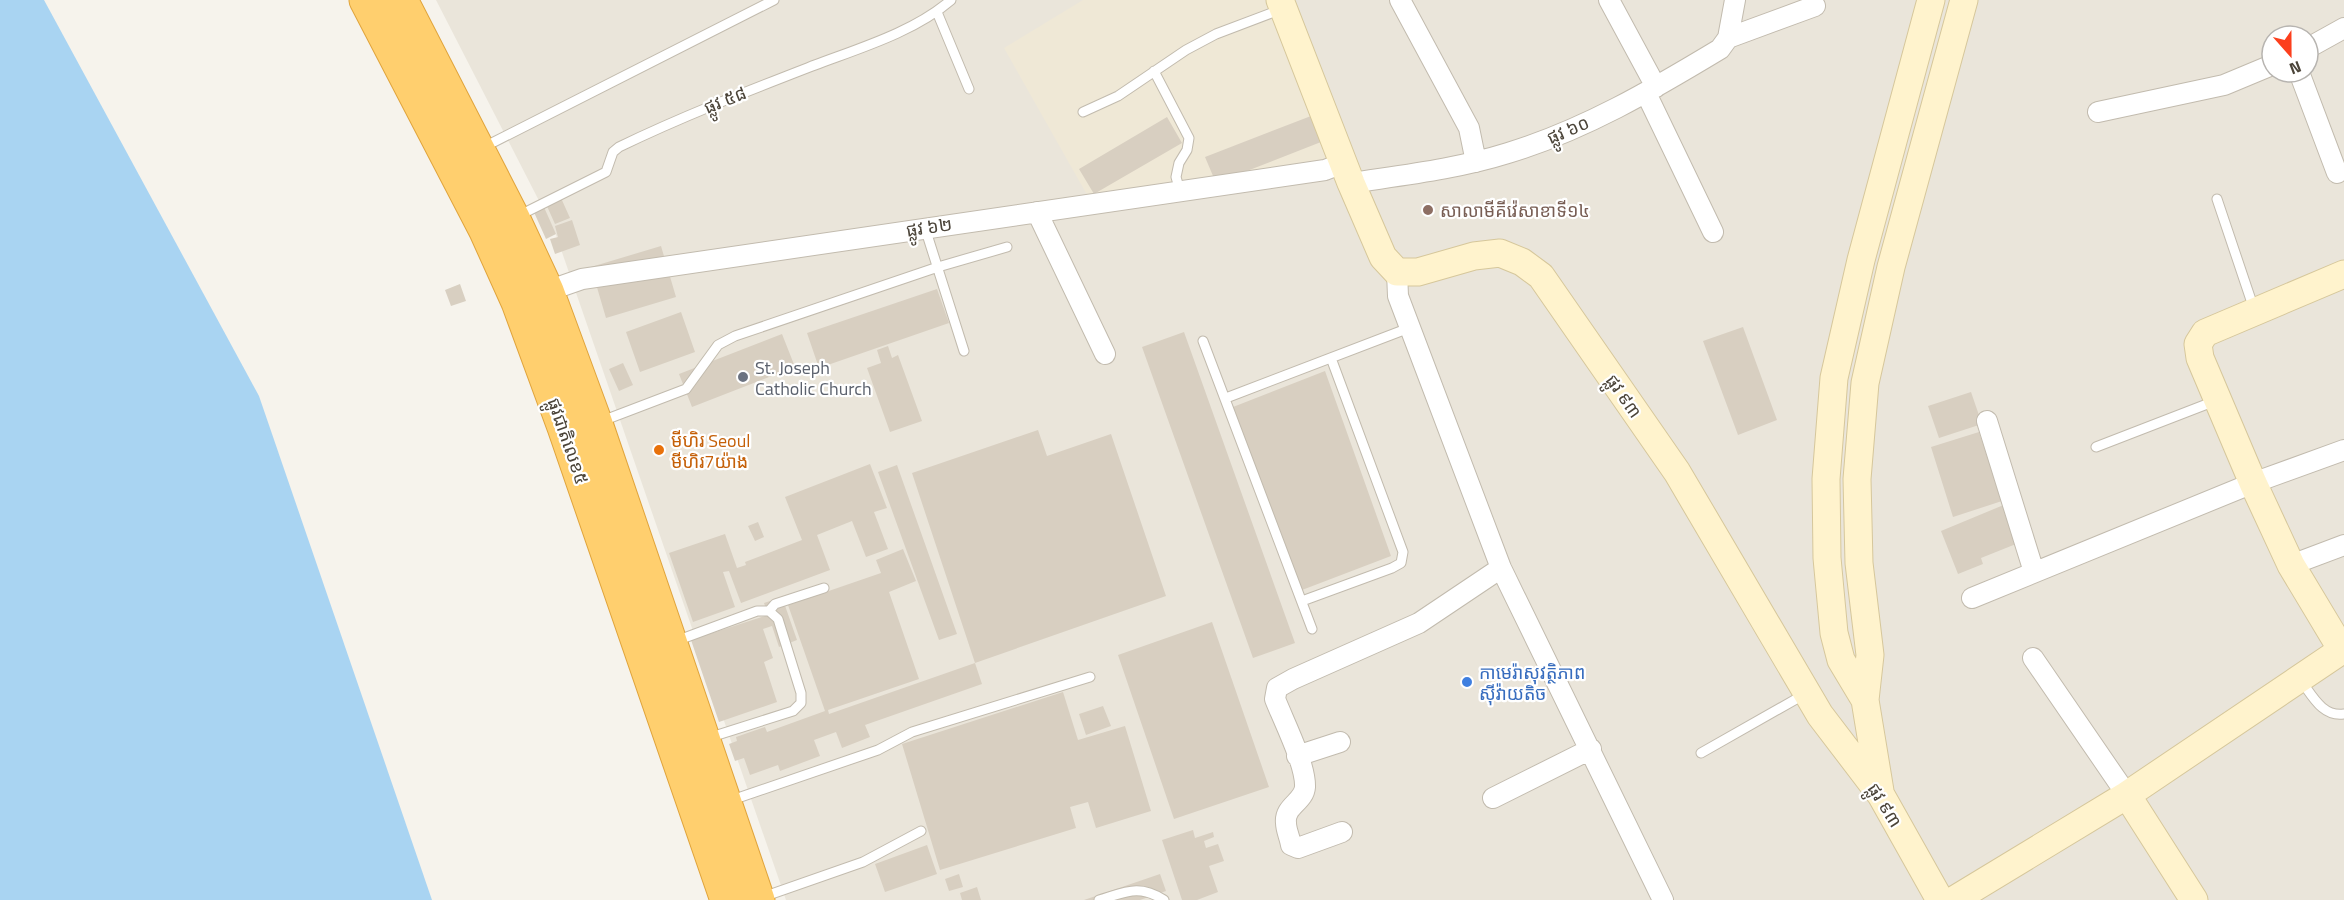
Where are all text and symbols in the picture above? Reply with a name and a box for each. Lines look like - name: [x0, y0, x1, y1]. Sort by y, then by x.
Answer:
- north arrow: [2260, 24, 2320, 84]
- text: N: [2286, 55, 2305, 81]
- street label: ផ្លូវ ៥៨: [699, 79, 752, 124]
- street label: ផ្លូវ ៦០: [1542, 109, 1595, 154]
- place label: សាលាមីគីវ៉េសាខាទី១៤: [1440, 197, 1590, 224]
- marker: សាលាមីគីវ៉េសាខាទី១៤: [1421, 203, 1435, 217]
- street label: ផ្លូវ ៦២: [904, 210, 954, 247]
- place label: St. Joseph Catholic Church: [755, 354, 872, 402]
- street label: ផ្លូវ ៩៣: [1596, 369, 1649, 425]
- marker: St. Joseph Catholic Church: [736, 370, 750, 384]
- street label: ផ្លូវជាតិលេខ៥: [537, 394, 595, 489]
- place label: មីហិរ Seoul មីហិរ7យ៉ាង: [671, 427, 750, 475]
- marker: មីហិរ Seoul មីហិរ7យ៉ាង: [652, 443, 666, 457]
- place label: កាមេរ៉ាសុវត្ថិភាព ស៊ីវ៉ាយតិច: [1479, 659, 1585, 707]
- marker: កាមេរ៉ាសុវត្ថិភាព ស៊ីវ៉ាយតិច: [1460, 675, 1474, 689]
- street label: ផ្លូវ ៩៣: [1858, 777, 1909, 834]

